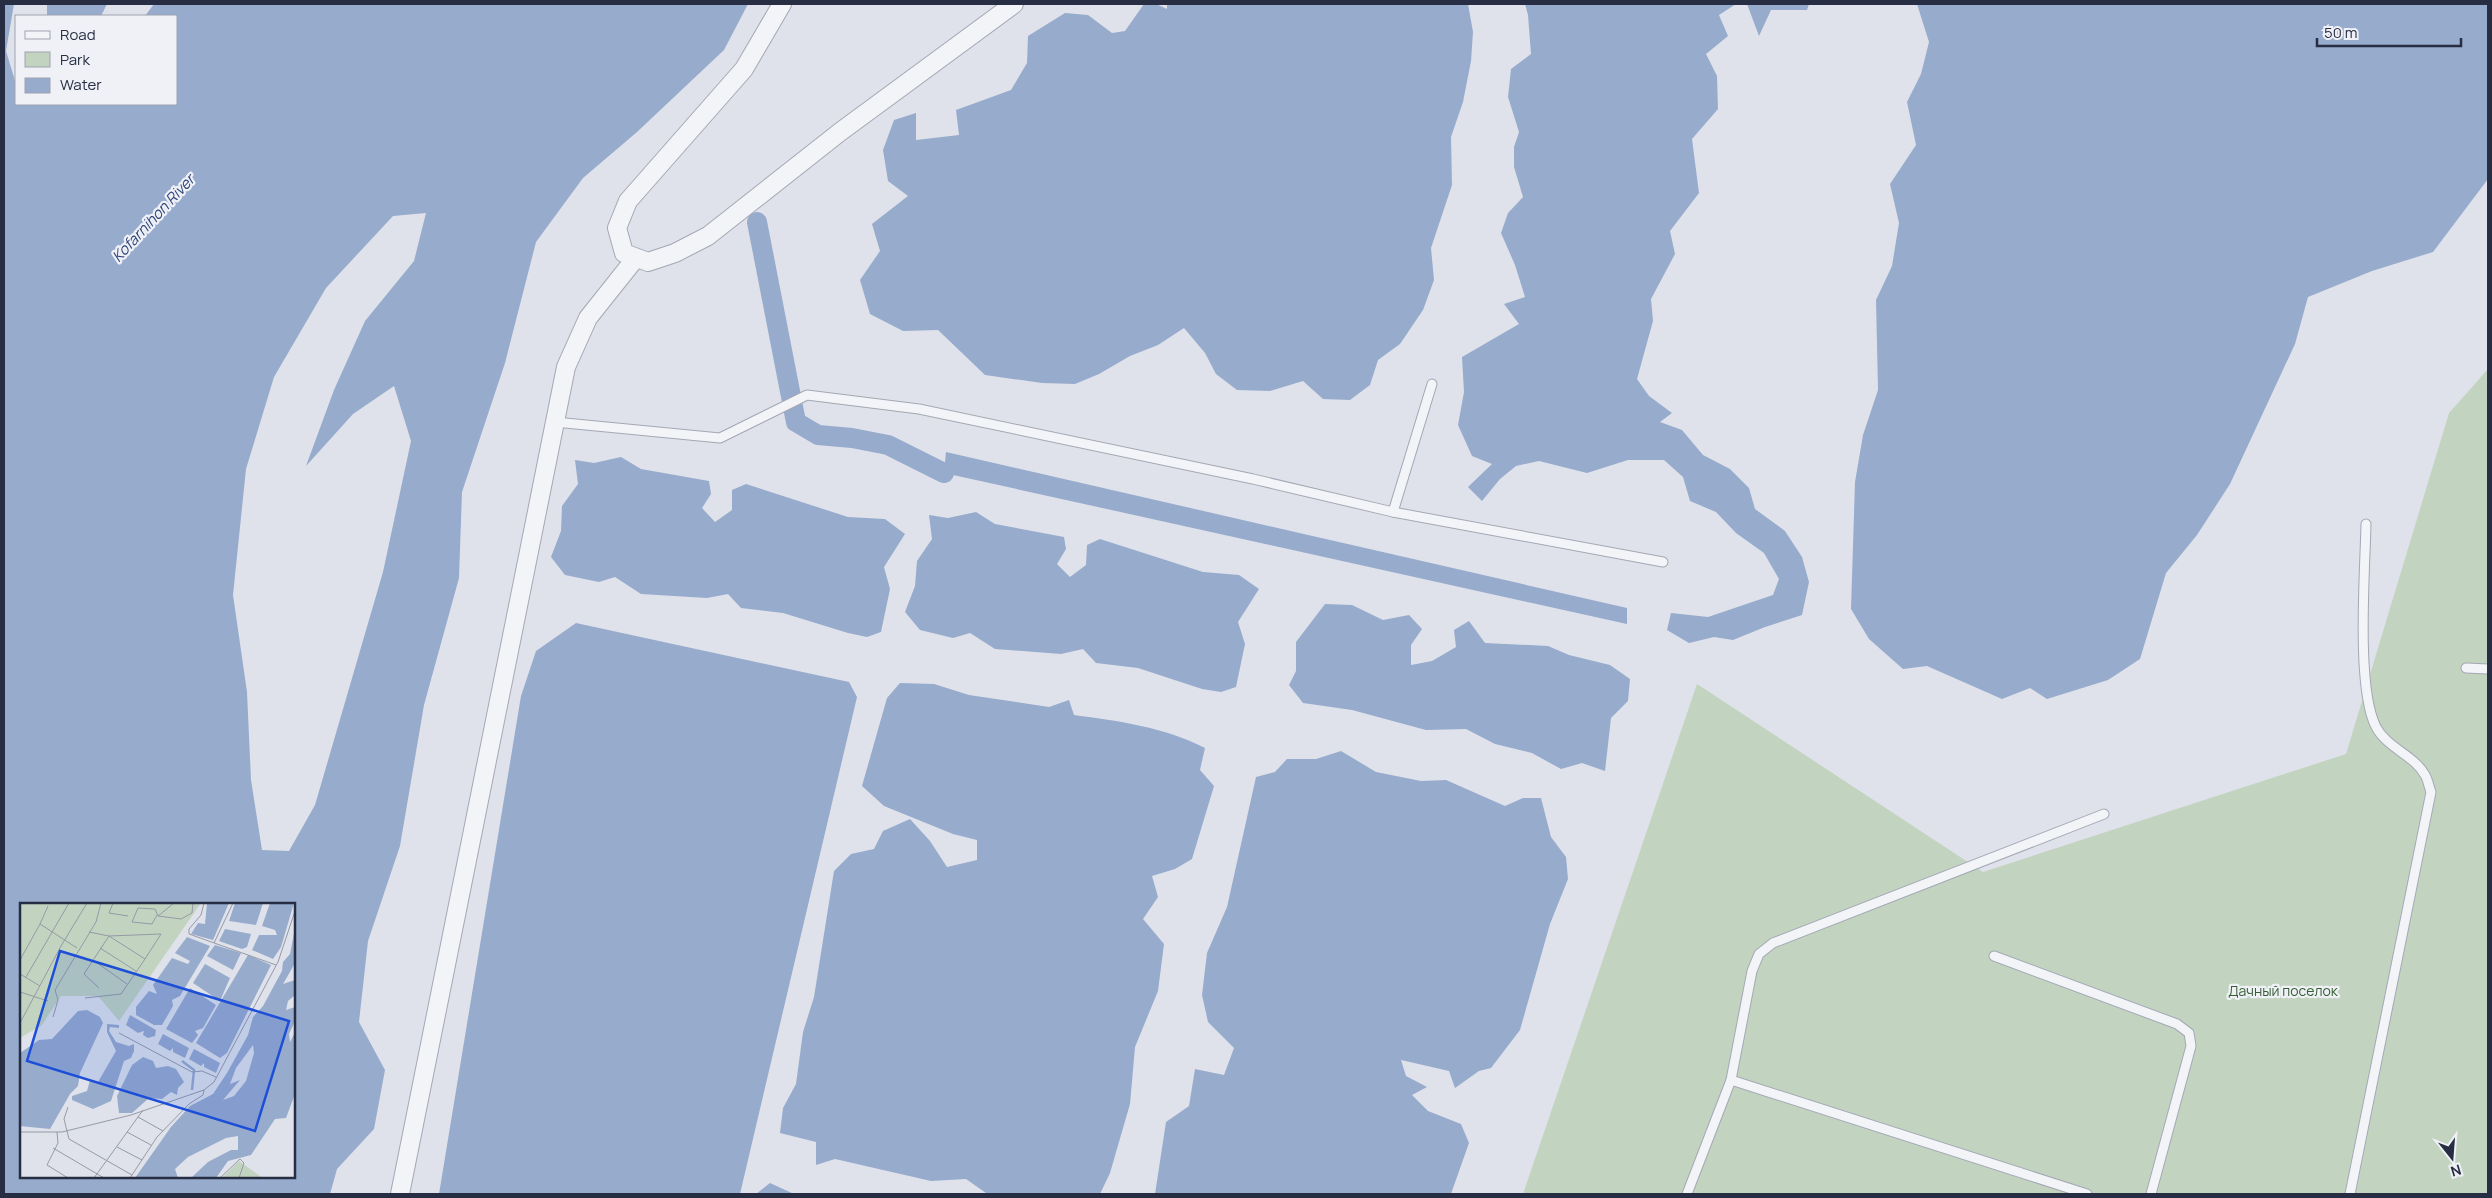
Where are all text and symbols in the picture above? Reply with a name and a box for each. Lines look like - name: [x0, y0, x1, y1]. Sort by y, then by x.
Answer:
- legend: [15, 15, 178, 105]
- scale bar: [2317, 15, 2461, 47]
- text: 50 m: [2324, 22, 2358, 43]
- text: Road: [60, 24, 96, 45]
- text: Park: [60, 49, 90, 70]
- text: Water: [60, 74, 102, 95]
- water label: Kofarnihon River: [107, 168, 201, 266]
- inset map: [20, 903, 295, 1178]
- park label: Дачный поселок: [2228, 981, 2339, 1000]
- north arrow: [2427, 1133, 2477, 1183]
- text: N: [2448, 1160, 2464, 1181]

